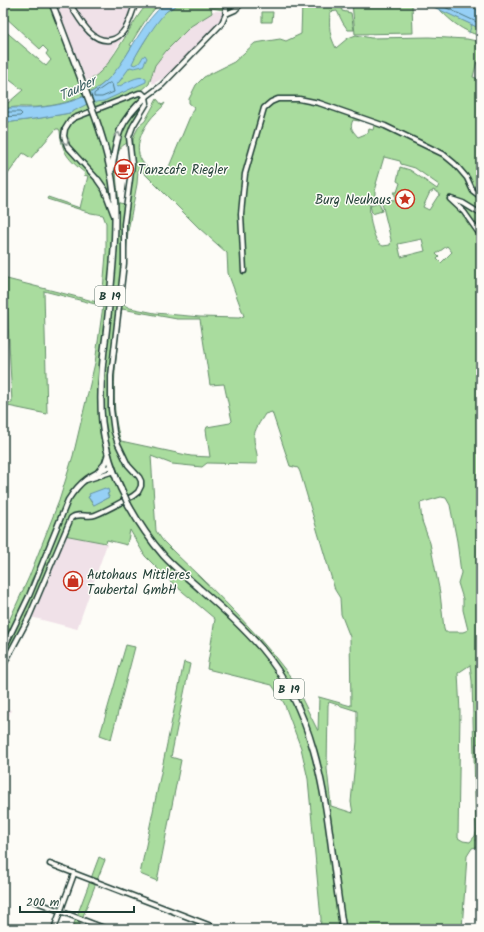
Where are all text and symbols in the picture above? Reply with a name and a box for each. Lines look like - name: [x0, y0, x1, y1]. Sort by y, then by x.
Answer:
- water label: Tauber: [55, 69, 103, 107]
- one-way arrow: [113, 132, 122, 139]
- one-way arrow: [61, 139, 70, 146]
- cafe icon: Tanzcafe Riegler: [113, 158, 135, 180]
- place label: Tanzcafe Riegler: [138, 160, 228, 181]
- place icon: Burg Neuhaus: [394, 188, 416, 210]
- place label: Burg Neuhaus: [315, 190, 391, 211]
- road number: B 19: [95, 286, 125, 306]
- place label: Autohaus Mittleres Taubertal GmbH: [87, 565, 191, 601]
- shop icon: Autohaus Mittleres Taubertal GmbH: [62, 570, 84, 592]
- road number: B 19: [274, 679, 304, 699]
- scale bar: [20, 888, 134, 914]
- text: 200 m: [26, 893, 60, 912]

